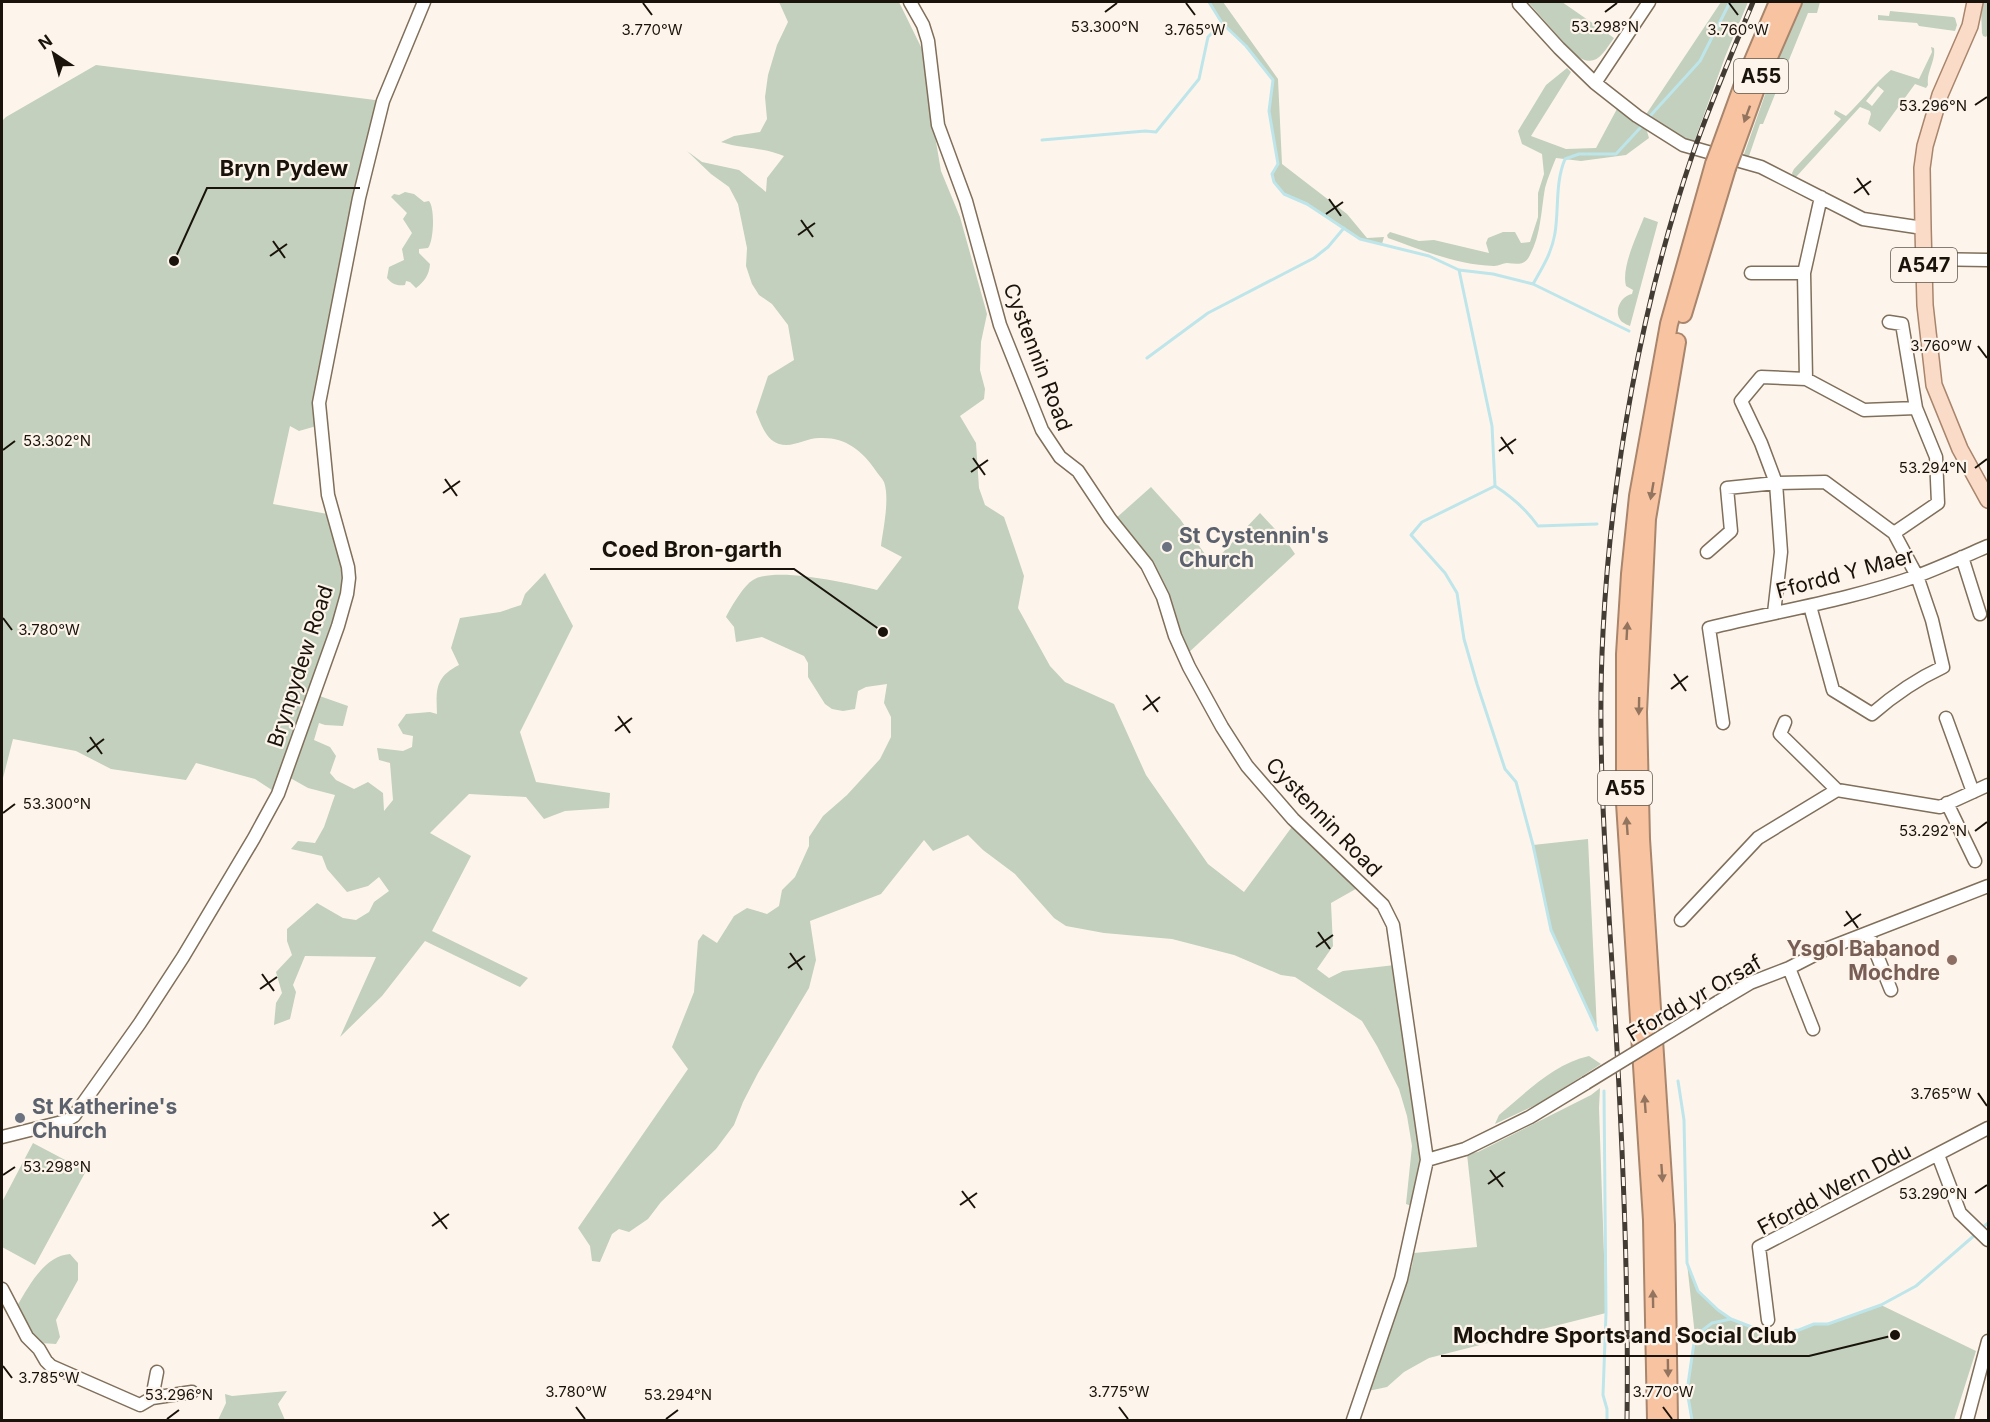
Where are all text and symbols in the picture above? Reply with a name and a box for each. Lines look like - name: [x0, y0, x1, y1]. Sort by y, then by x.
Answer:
- text: 53.300°N: [1071, 17, 1139, 36]
- text: 53.298°N: [1571, 17, 1639, 36]
- text: 3.770°W: [621, 20, 683, 39]
- text: 3.765°W: [1164, 20, 1226, 39]
- text: 3.760°W: [1707, 20, 1769, 39]
- north arrow: [24, 24, 84, 84]
- text: N: [34, 30, 56, 54]
- road number: A55: [1734, 59, 1788, 93]
- text: 53.296°N: [1899, 96, 1967, 115]
- one-way arrow: [1741, 105, 1751, 123]
- callout: Bryn Pydew: [207, 148, 360, 188]
- text: Bryn Pydew: [220, 155, 349, 181]
- road number: A547: [1891, 248, 1957, 282]
- street label: Cystennin Road: [998, 280, 1078, 434]
- text: 3.760°W: [1910, 336, 1972, 355]
- text: 53.302°N: [23, 431, 91, 450]
- text: 53.294°N: [1899, 458, 1967, 477]
- one-way arrow: [1647, 481, 1656, 500]
- place label: St Cystennin's Church: [1179, 523, 1329, 572]
- callout: Coed Bron-garth: [590, 529, 794, 569]
- text: Coed Bron-garth: [602, 536, 782, 562]
- marker: St Cystennin's Church: [1160, 540, 1174, 554]
- street label: Ffordd Y Maer: [1773, 542, 1917, 604]
- street label: Brynpydew Road: [262, 582, 338, 750]
- text: 3.780°W: [18, 620, 80, 639]
- one-way arrow: [1622, 621, 1631, 640]
- one-way arrow: [1634, 697, 1643, 716]
- street label: Cystennin Road: [1261, 752, 1387, 882]
- road number: A55: [1598, 771, 1652, 805]
- text: 53.300°N: [23, 794, 91, 813]
- one-way arrow: [1622, 816, 1632, 835]
- text: 53.292°N: [1899, 821, 1967, 840]
- place label: Ysgol Babanod Mochdre: [1787, 936, 1940, 985]
- street label: Ffordd yr Orsaf: [1622, 949, 1766, 1047]
- marker: Ysgol Babanod Mochdre: [1945, 953, 1959, 967]
- text: 3.765°W: [1910, 1084, 1972, 1103]
- place label: St Katherine's Church: [32, 1094, 177, 1143]
- one-way arrow: [1640, 1095, 1649, 1114]
- marker: St Katherine's Church: [13, 1111, 27, 1125]
- street label: Ffordd Wern Ddu: [1753, 1138, 1915, 1240]
- text: 53.298°N: [23, 1157, 91, 1176]
- one-way arrow: [1658, 1164, 1667, 1183]
- text: 53.290°N: [1899, 1184, 1967, 1203]
- one-way arrow: [1649, 1290, 1658, 1309]
- callout: Mochdre Sports and Social Club: [1441, 1316, 1809, 1356]
- text: Mochdre Sports and Social Club: [1453, 1322, 1797, 1348]
- one-way arrow: [1663, 1359, 1673, 1378]
- text: 3.785°W: [18, 1368, 80, 1387]
- text: 3.780°W: [545, 1382, 607, 1401]
- text: 3.775°W: [1089, 1382, 1150, 1401]
- text: 3.770°W: [1632, 1382, 1694, 1401]
- text: 53.296°N: [145, 1385, 213, 1404]
- text: 53.294°N: [644, 1385, 712, 1404]

